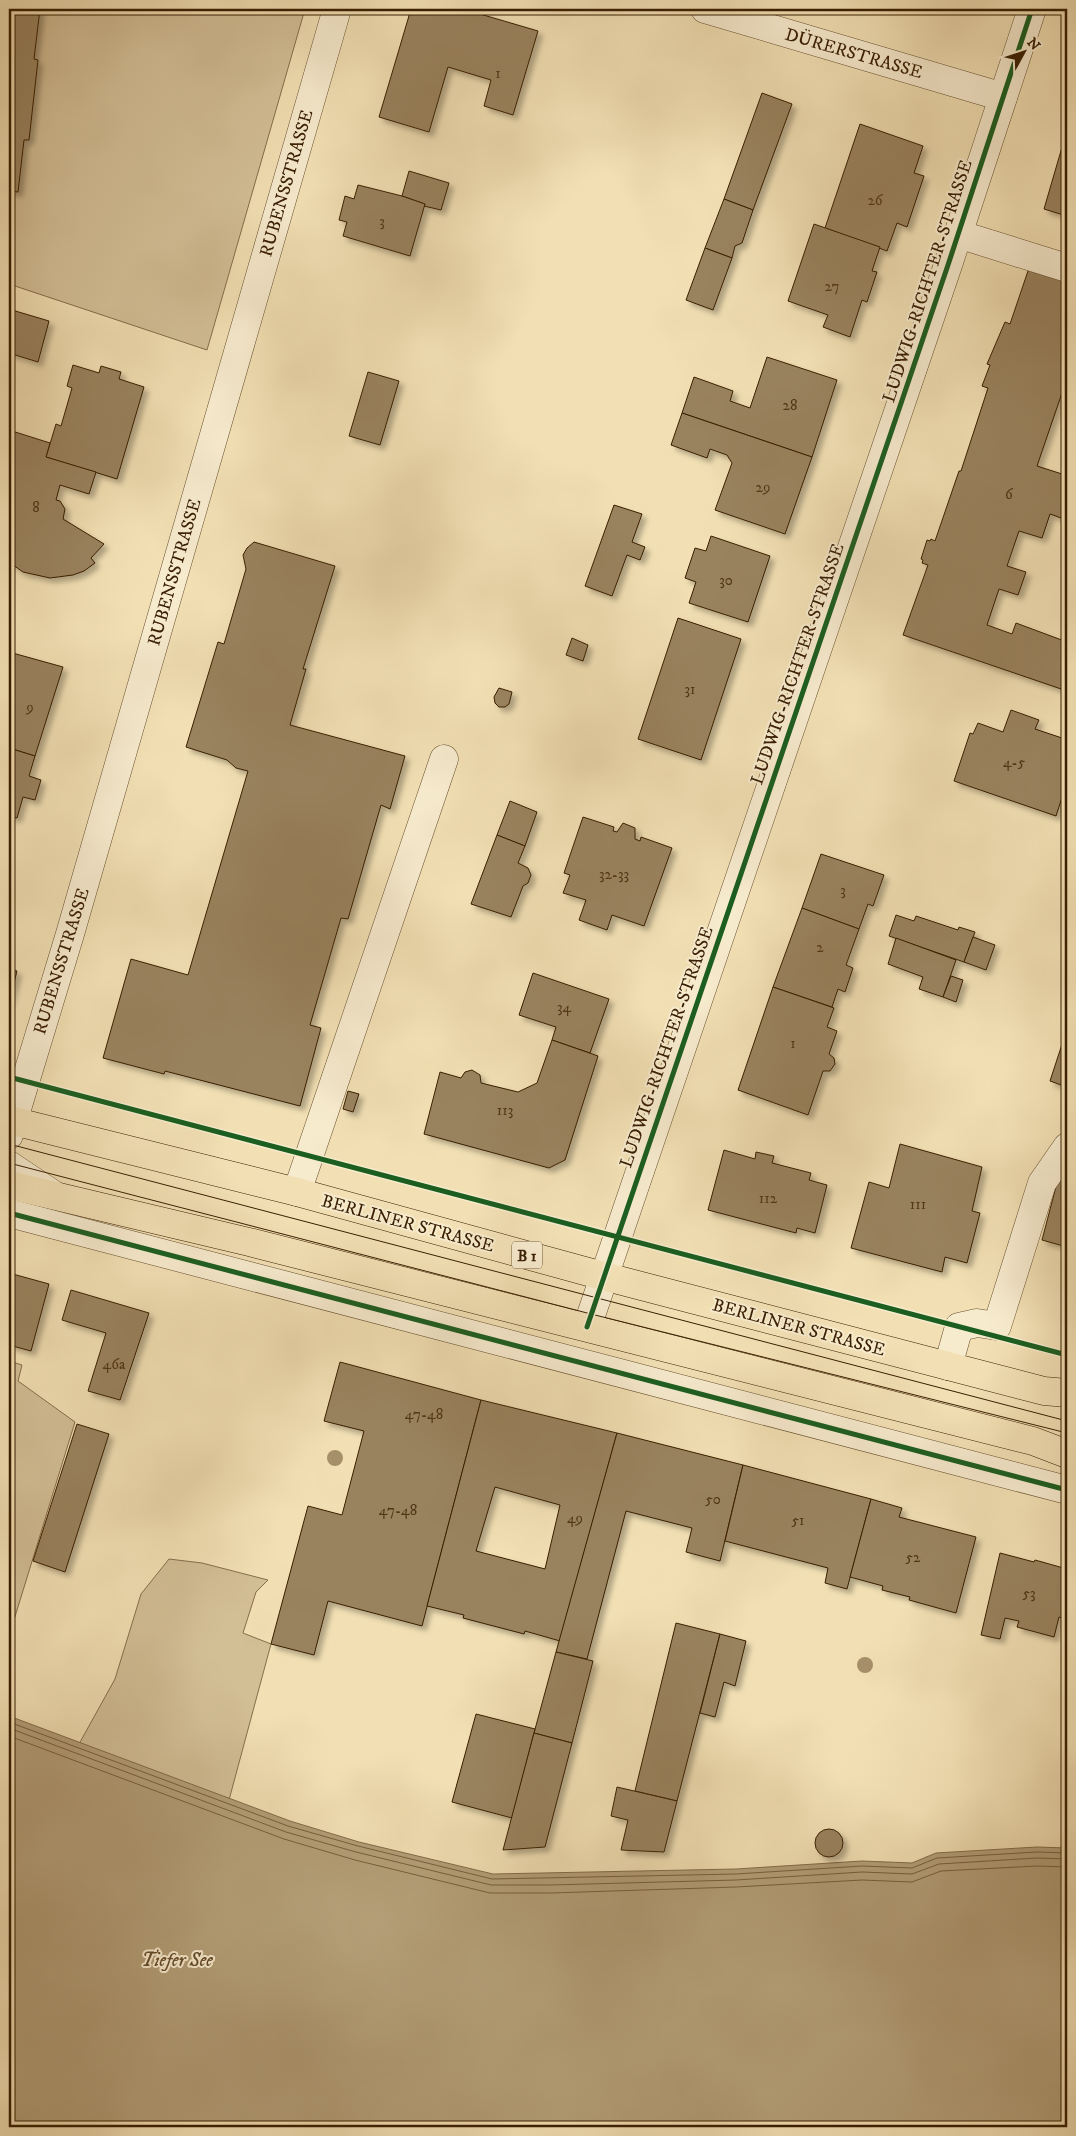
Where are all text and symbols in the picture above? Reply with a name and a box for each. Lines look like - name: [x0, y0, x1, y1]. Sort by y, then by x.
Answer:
- street label: DÜRERSTRASSE: [782, 24, 925, 84]
- north arrow: [998, 28, 1048, 78]
- text: N: [1023, 34, 1044, 55]
- house number: 1: [495, 64, 501, 83]
- street label: RUBENSSTRASSE: [255, 107, 319, 259]
- street label: LUDWIG-RICHTER-STRASSE: [878, 157, 978, 405]
- house number: 26: [867, 191, 884, 210]
- house number: 3: [379, 212, 385, 231]
- house number: 27: [825, 277, 840, 296]
- house number: 28: [783, 396, 797, 415]
- house number: 29: [756, 478, 770, 497]
- house number: 6: [1005, 485, 1014, 504]
- street label: RUBENSSTRASSE: [143, 496, 207, 648]
- house number: 8: [32, 498, 40, 517]
- street label: LUDWIG-RICHTER-STRASSE: [746, 541, 850, 788]
- house number: 30: [719, 571, 733, 590]
- house number: 31: [684, 680, 696, 699]
- house number: 9: [25, 698, 34, 717]
- house number: 4-5: [1003, 753, 1026, 772]
- house number: 32-33: [599, 865, 629, 884]
- house number: 3: [840, 881, 846, 900]
- street label: RUBENSSTRASSE: [29, 885, 95, 1037]
- street label: LUDWIG-RICHTER-STRASSE: [615, 924, 719, 1171]
- house number: 2: [816, 938, 824, 957]
- house number: 34: [557, 998, 571, 1017]
- house number: 1: [790, 1034, 796, 1053]
- house number: 113: [497, 1101, 513, 1120]
- house number: 112: [759, 1189, 778, 1208]
- street label: BERLINER STRASSE: [319, 1190, 497, 1258]
- house number: 111: [910, 1195, 926, 1214]
- road number: B 1: [512, 1242, 542, 1268]
- street label: BERLINER STRASSE: [710, 1294, 888, 1362]
- house number: 46a: [103, 1355, 126, 1374]
- house number: 47-48: [405, 1405, 443, 1424]
- house number: 50: [705, 1490, 721, 1509]
- house number: 47-48: [379, 1501, 417, 1520]
- house number: 49: [567, 1509, 583, 1528]
- house number: 51: [792, 1511, 804, 1530]
- house number: 52: [906, 1548, 921, 1567]
- house number: 53: [1022, 1584, 1036, 1603]
- water label: Tiefer See: [141, 1949, 213, 1972]

